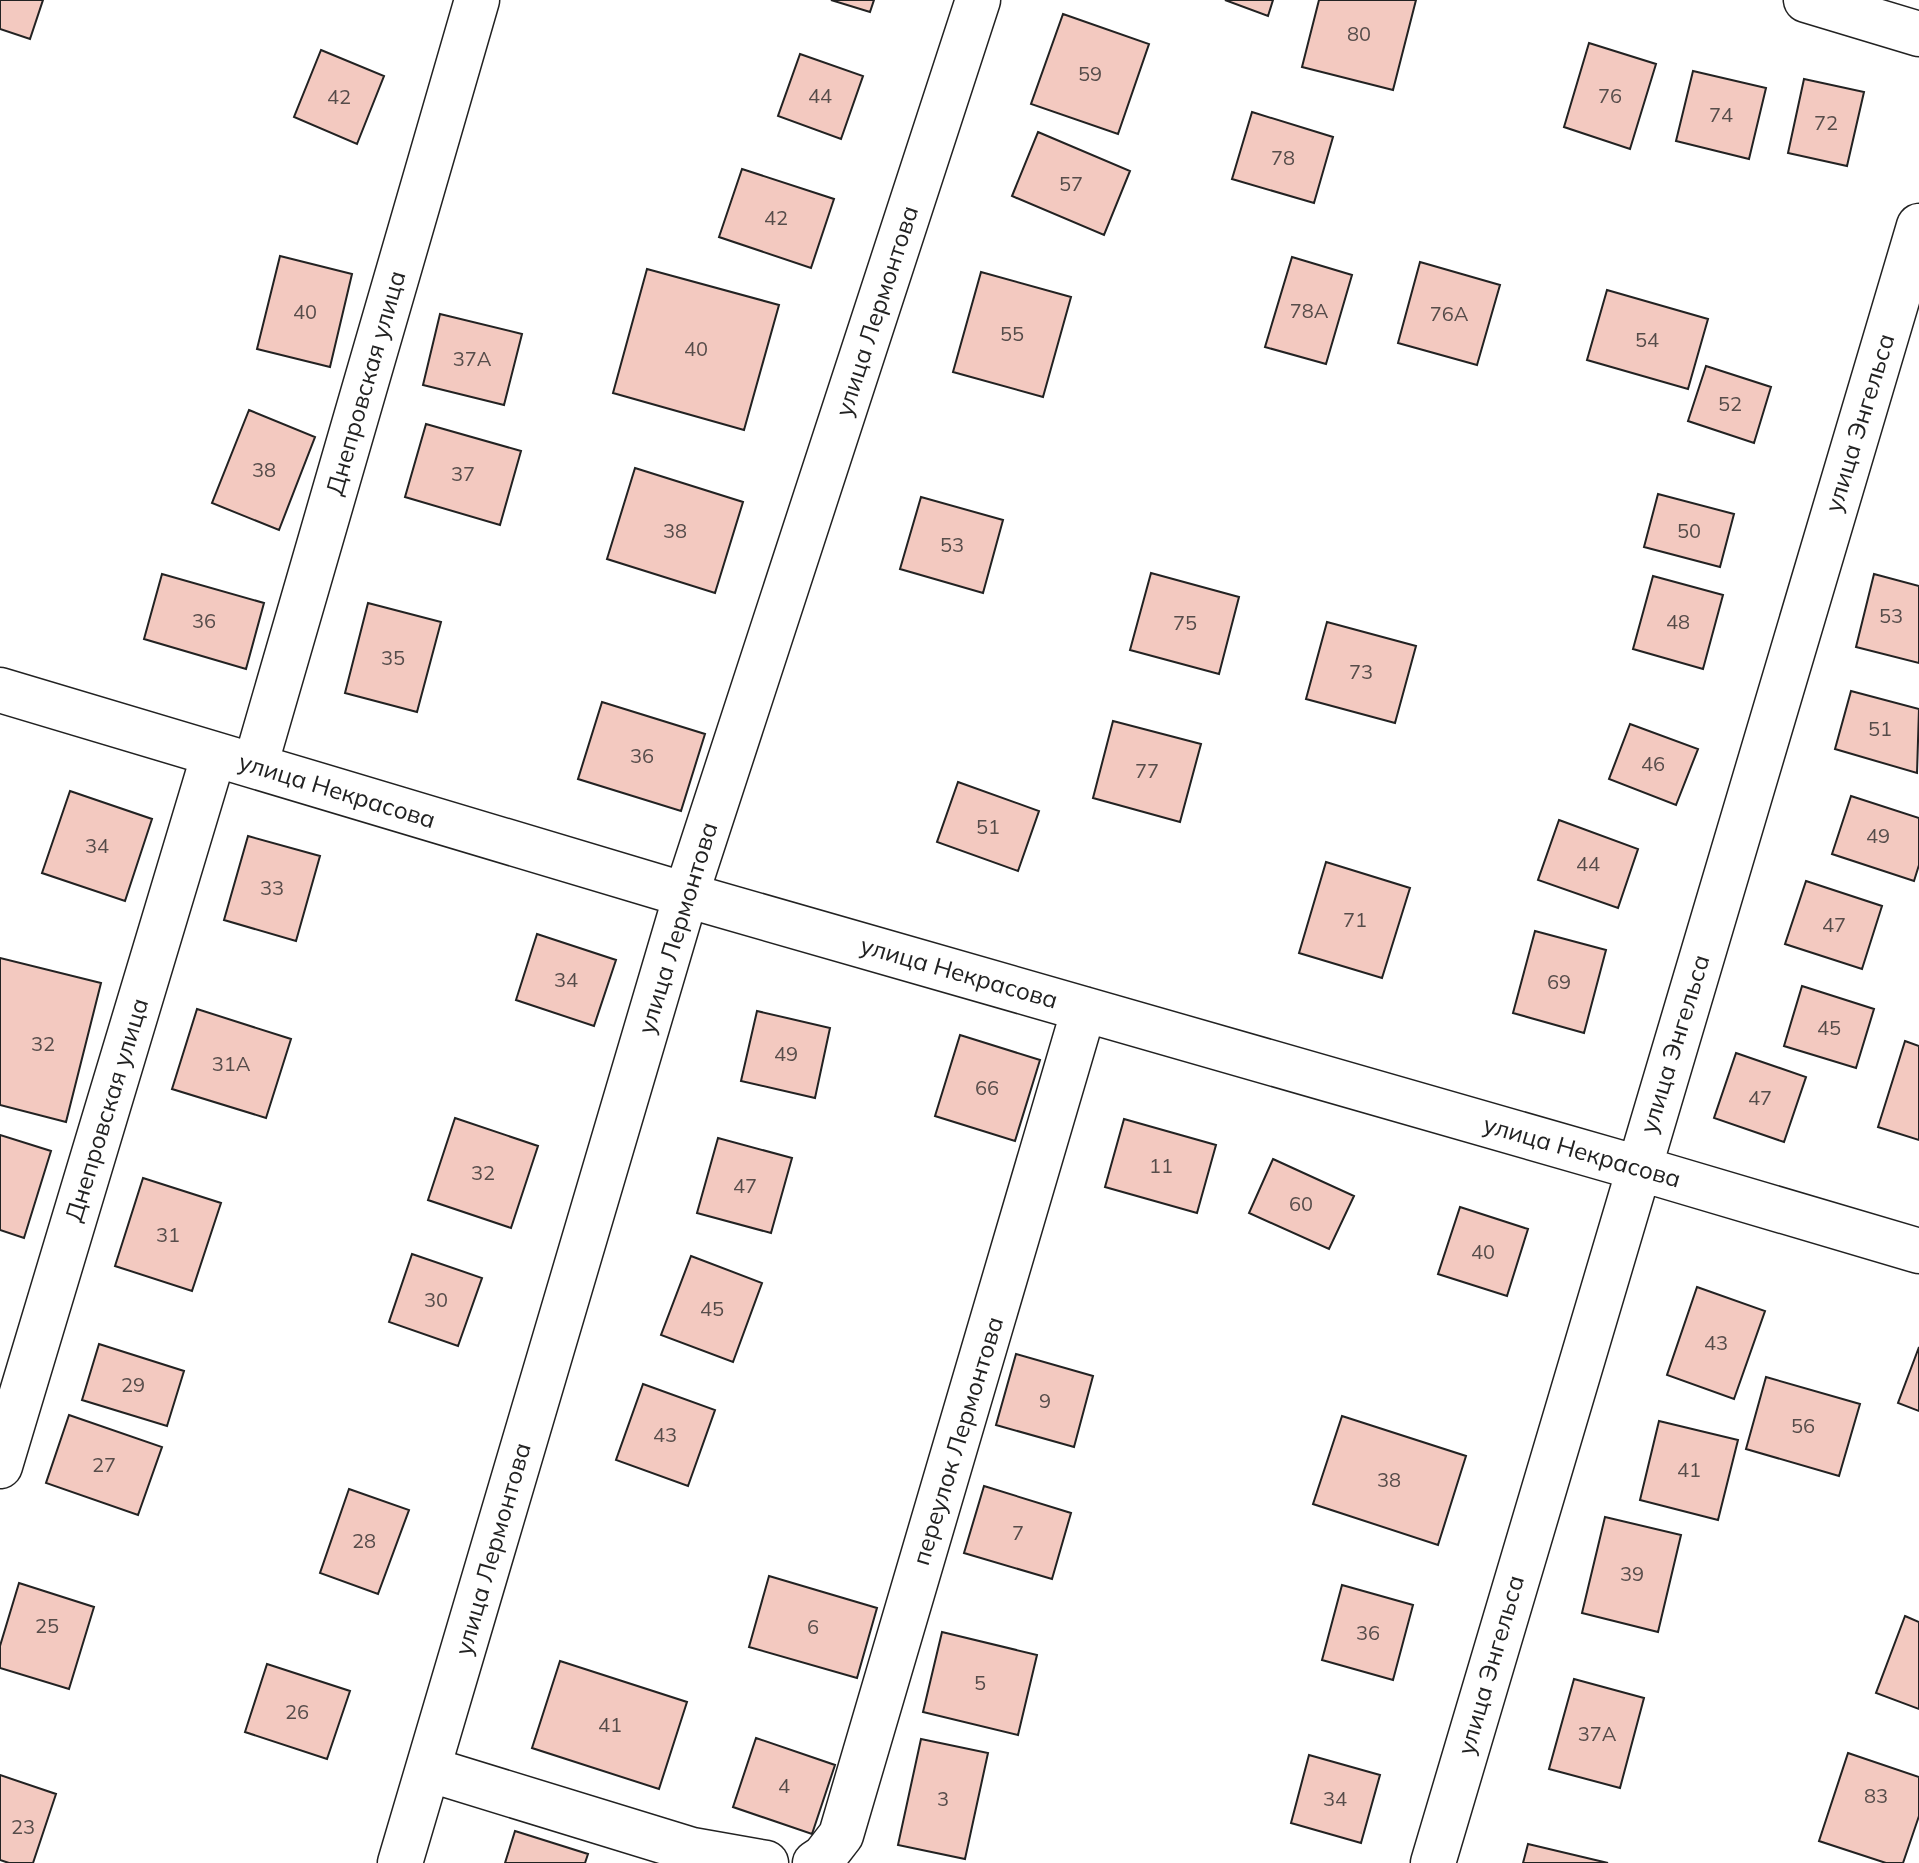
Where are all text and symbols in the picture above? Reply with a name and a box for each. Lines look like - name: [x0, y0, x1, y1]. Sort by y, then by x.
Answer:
- house number: 80: [1347, 21, 1371, 46]
- house number: 59: [1078, 61, 1102, 86]
- house number: 44: [808, 83, 832, 108]
- house number: 76: [1598, 83, 1622, 108]
- house number: 42: [327, 84, 351, 109]
- house number: 74: [1709, 102, 1733, 127]
- house number: 72: [1814, 110, 1838, 135]
- house number: 78: [1271, 145, 1295, 170]
- house number: 57: [1059, 171, 1083, 196]
- street label: улица Лермонтова: [828, 202, 924, 420]
- house number: 42: [764, 205, 788, 230]
- street label: Днепровская улица: [319, 267, 411, 498]
- house number: 78А: [1290, 298, 1329, 323]
- house number: 40: [293, 299, 317, 324]
- house number: 76А: [1430, 301, 1469, 326]
- house number: 55: [1000, 321, 1024, 346]
- house number: 54: [1635, 327, 1659, 352]
- street label: улица Энгельса: [1818, 330, 1900, 516]
- house number: 40: [684, 336, 708, 361]
- house number: 37А: [453, 346, 492, 371]
- house number: 52: [1718, 391, 1742, 416]
- house number: 38: [252, 457, 276, 482]
- house number: 37: [451, 461, 475, 486]
- house number: 38: [663, 518, 687, 543]
- house number: 50: [1677, 518, 1701, 543]
- house number: 53: [940, 532, 964, 557]
- house number: 53: [1879, 603, 1903, 628]
- house number: 36: [192, 608, 216, 633]
- house number: 48: [1666, 609, 1690, 634]
- house number: 75: [1173, 610, 1197, 635]
- house number: 35: [381, 645, 405, 670]
- house number: 73: [1349, 659, 1373, 684]
- house number: 51: [1868, 716, 1892, 741]
- house number: 36: [630, 743, 654, 768]
- street label: улица Некрасова: [235, 746, 439, 834]
- house number: 46: [1641, 751, 1665, 776]
- house number: 77: [1135, 758, 1159, 783]
- house number: 51: [976, 814, 1000, 839]
- street label: улица Лермонтова: [631, 818, 724, 1037]
- house number: 49: [1866, 823, 1890, 848]
- house number: 34: [85, 833, 109, 858]
- house number: 44: [1576, 851, 1600, 876]
- house number: 33: [260, 875, 284, 900]
- house number: 71: [1343, 907, 1367, 932]
- house number: 47: [1822, 912, 1846, 937]
- street label: улица Некрасова: [857, 929, 1062, 1015]
- street label: улица Энгельса: [1633, 951, 1715, 1137]
- house number: 34: [554, 967, 578, 992]
- house number: 69: [1547, 969, 1571, 994]
- street label: Днепровская улица: [58, 994, 154, 1225]
- house number: 45: [1817, 1015, 1841, 1040]
- house number: 32: [31, 1031, 55, 1056]
- house number: 49: [774, 1041, 798, 1066]
- house number: 31А: [212, 1051, 251, 1076]
- house number: 66: [975, 1075, 999, 1100]
- house number: 47: [1748, 1085, 1772, 1110]
- street label: улица Некрасова: [1480, 1108, 1685, 1194]
- house number: 11: [1149, 1153, 1173, 1178]
- house number: 32: [471, 1160, 495, 1185]
- house number: 47: [733, 1173, 757, 1198]
- house number: 60: [1289, 1191, 1313, 1216]
- house number: 31: [156, 1222, 180, 1247]
- house number: 40: [1471, 1239, 1495, 1264]
- house number: 30: [424, 1287, 448, 1312]
- house number: 45: [700, 1296, 724, 1321]
- street label: переулок Лермонтова: [905, 1313, 1009, 1569]
- house number: 43: [1704, 1330, 1728, 1355]
- house number: 29: [121, 1372, 145, 1397]
- house number: 9: [1039, 1388, 1051, 1413]
- house number: 56: [1791, 1413, 1815, 1438]
- house number: 43: [653, 1422, 677, 1447]
- street label: улица Лермонтова: [447, 1439, 537, 1658]
- house number: 27: [92, 1452, 116, 1477]
- house number: 41: [1677, 1457, 1701, 1482]
- house number: 38: [1377, 1467, 1401, 1492]
- house number: 7: [1012, 1520, 1024, 1545]
- house number: 28: [352, 1528, 376, 1553]
- house number: 39: [1620, 1561, 1644, 1586]
- street label: улица Энгельса: [1450, 1572, 1530, 1758]
- house number: 25: [35, 1613, 59, 1638]
- house number: 6: [807, 1614, 819, 1639]
- house number: 36: [1356, 1620, 1380, 1645]
- house number: 5: [974, 1670, 986, 1695]
- house number: 26: [285, 1699, 309, 1724]
- house number: 41: [598, 1712, 622, 1737]
- house number: 37А: [1578, 1721, 1617, 1746]
- house number: 4: [778, 1773, 790, 1798]
- house number: 83: [1864, 1783, 1888, 1808]
- house number: 3: [937, 1786, 949, 1811]
- house number: 34: [1323, 1786, 1347, 1811]
- house number: 23: [11, 1814, 35, 1839]

